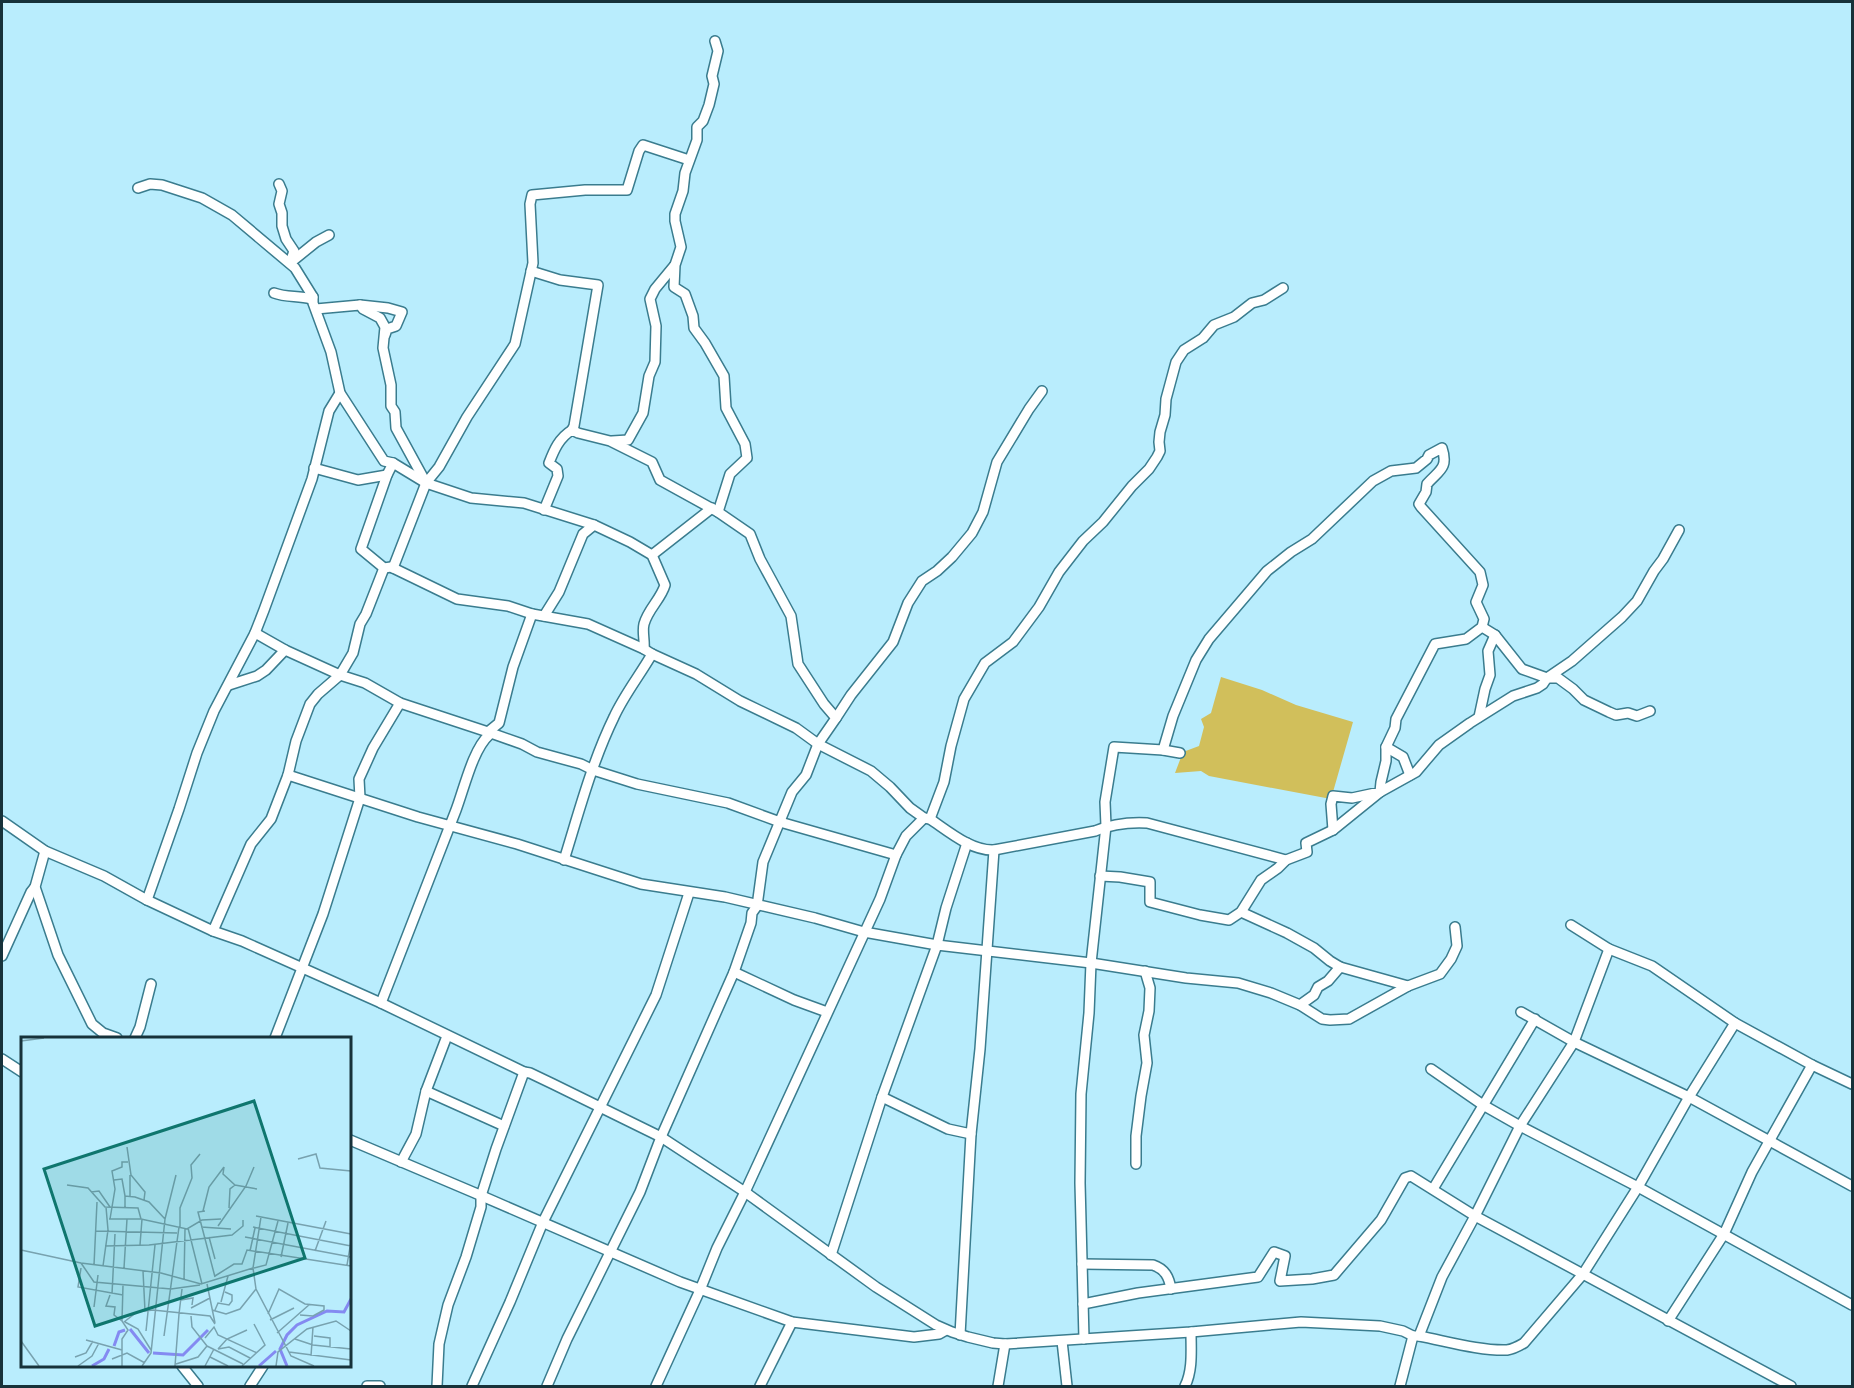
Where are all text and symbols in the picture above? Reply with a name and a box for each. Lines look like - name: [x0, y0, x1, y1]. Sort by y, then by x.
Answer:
- inset map: [21, 1037, 351, 1367]

